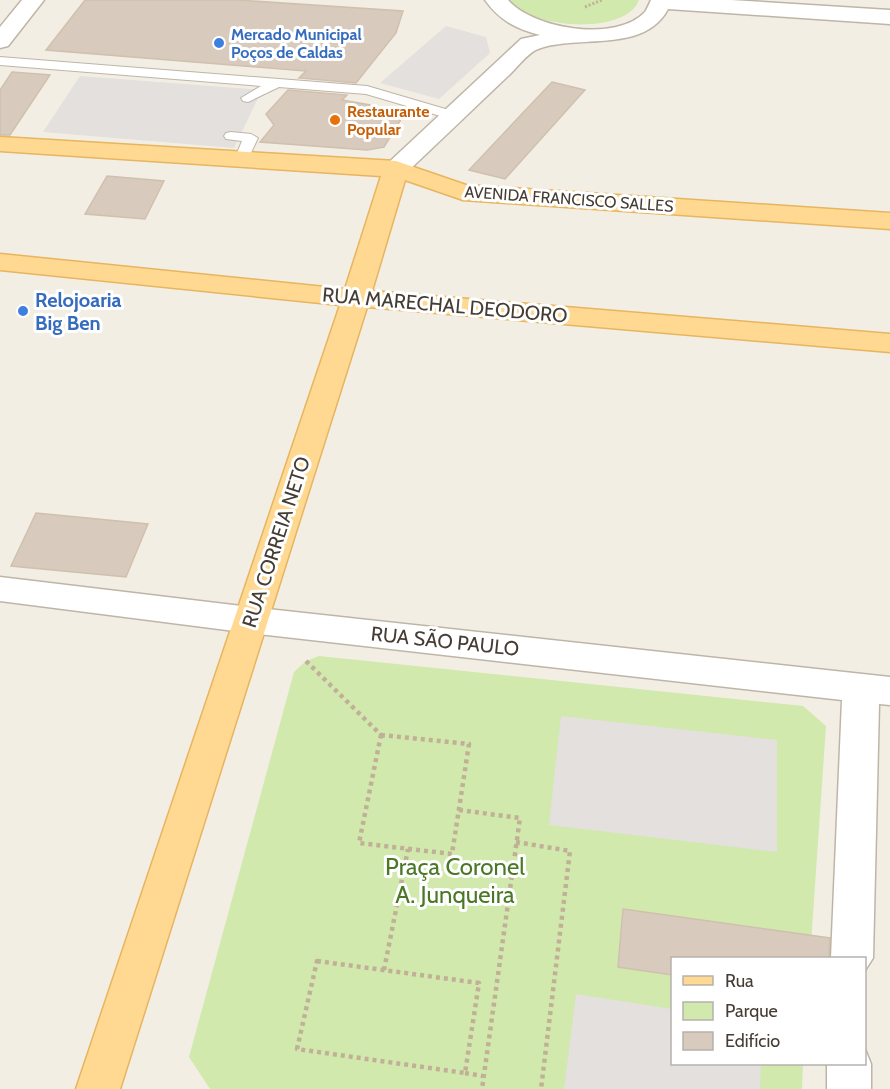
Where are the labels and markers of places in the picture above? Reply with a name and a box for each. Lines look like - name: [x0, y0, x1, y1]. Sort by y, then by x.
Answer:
- place label: Mercado Municipal Poços de Caldas: [231, 25, 362, 62]
- marker: Mercado Municipal Poços de Caldas: [212, 36, 226, 50]
- place label: Restaurante Popular: [347, 102, 430, 139]
- marker: Restaurante Popular: [328, 113, 342, 127]
- place label: Relojoaria Big Ben: [35, 288, 122, 335]
- marker: Relojoaria Big Ben: [16, 304, 30, 318]

